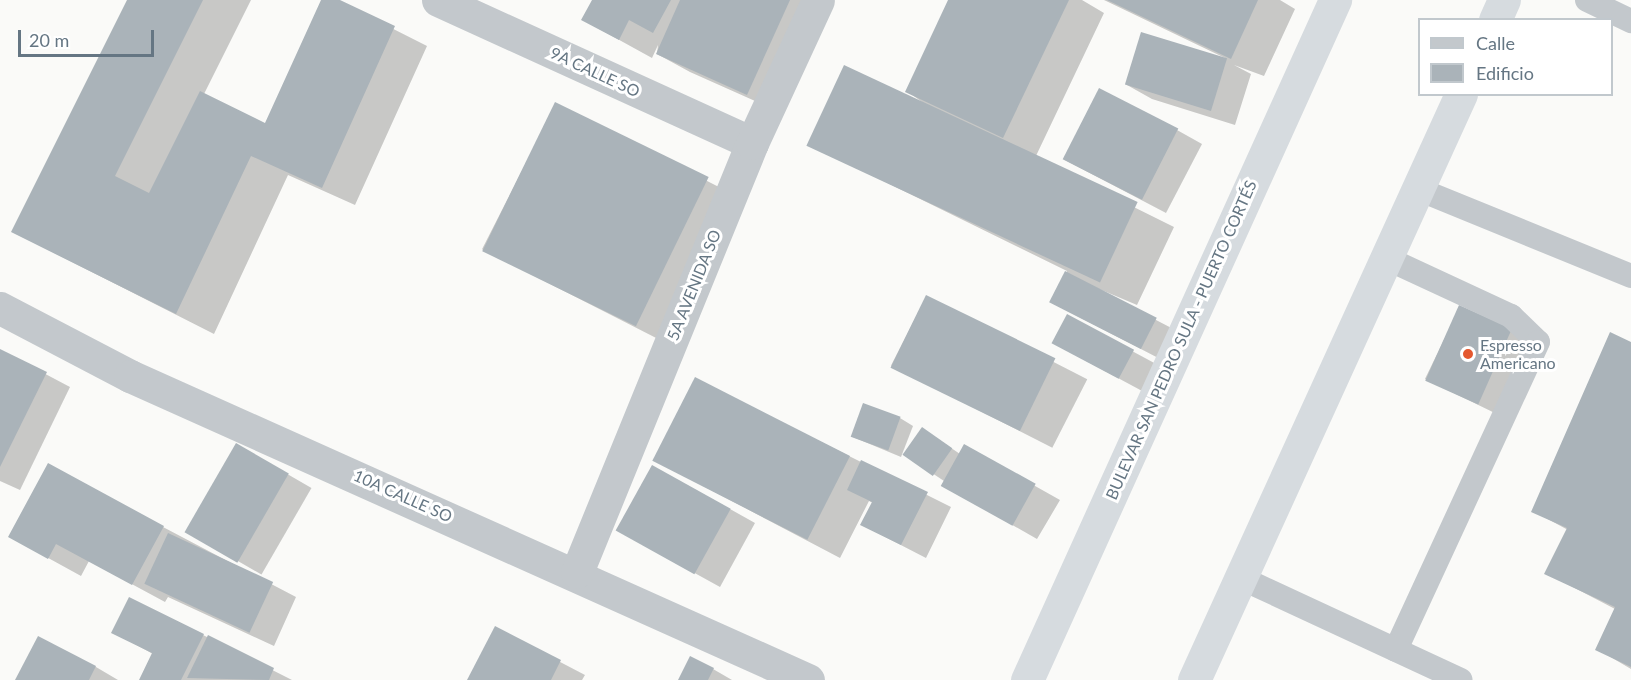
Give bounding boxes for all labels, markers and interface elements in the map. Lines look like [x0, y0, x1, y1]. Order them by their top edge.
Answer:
scale bar [21, 18, 158, 56]
legend [1418, 18, 1613, 96]
text: 20 m [29, 29, 69, 51]
text: Calle [1476, 32, 1515, 54]
street label: 9A CALLE SO [547, 43, 643, 101]
text: Edificio [1476, 62, 1534, 84]
street label: BULEVAR SAN PEDRO SULA - PUERTO CORTÉS [1101, 177, 1261, 503]
street label: 5A AVENIDA SO [663, 226, 725, 344]
place label: Espresso Americano [1480, 335, 1556, 373]
marker: Espresso Americano [1461, 347, 1475, 361]
street label: 10A CALLE SO [351, 466, 455, 526]

